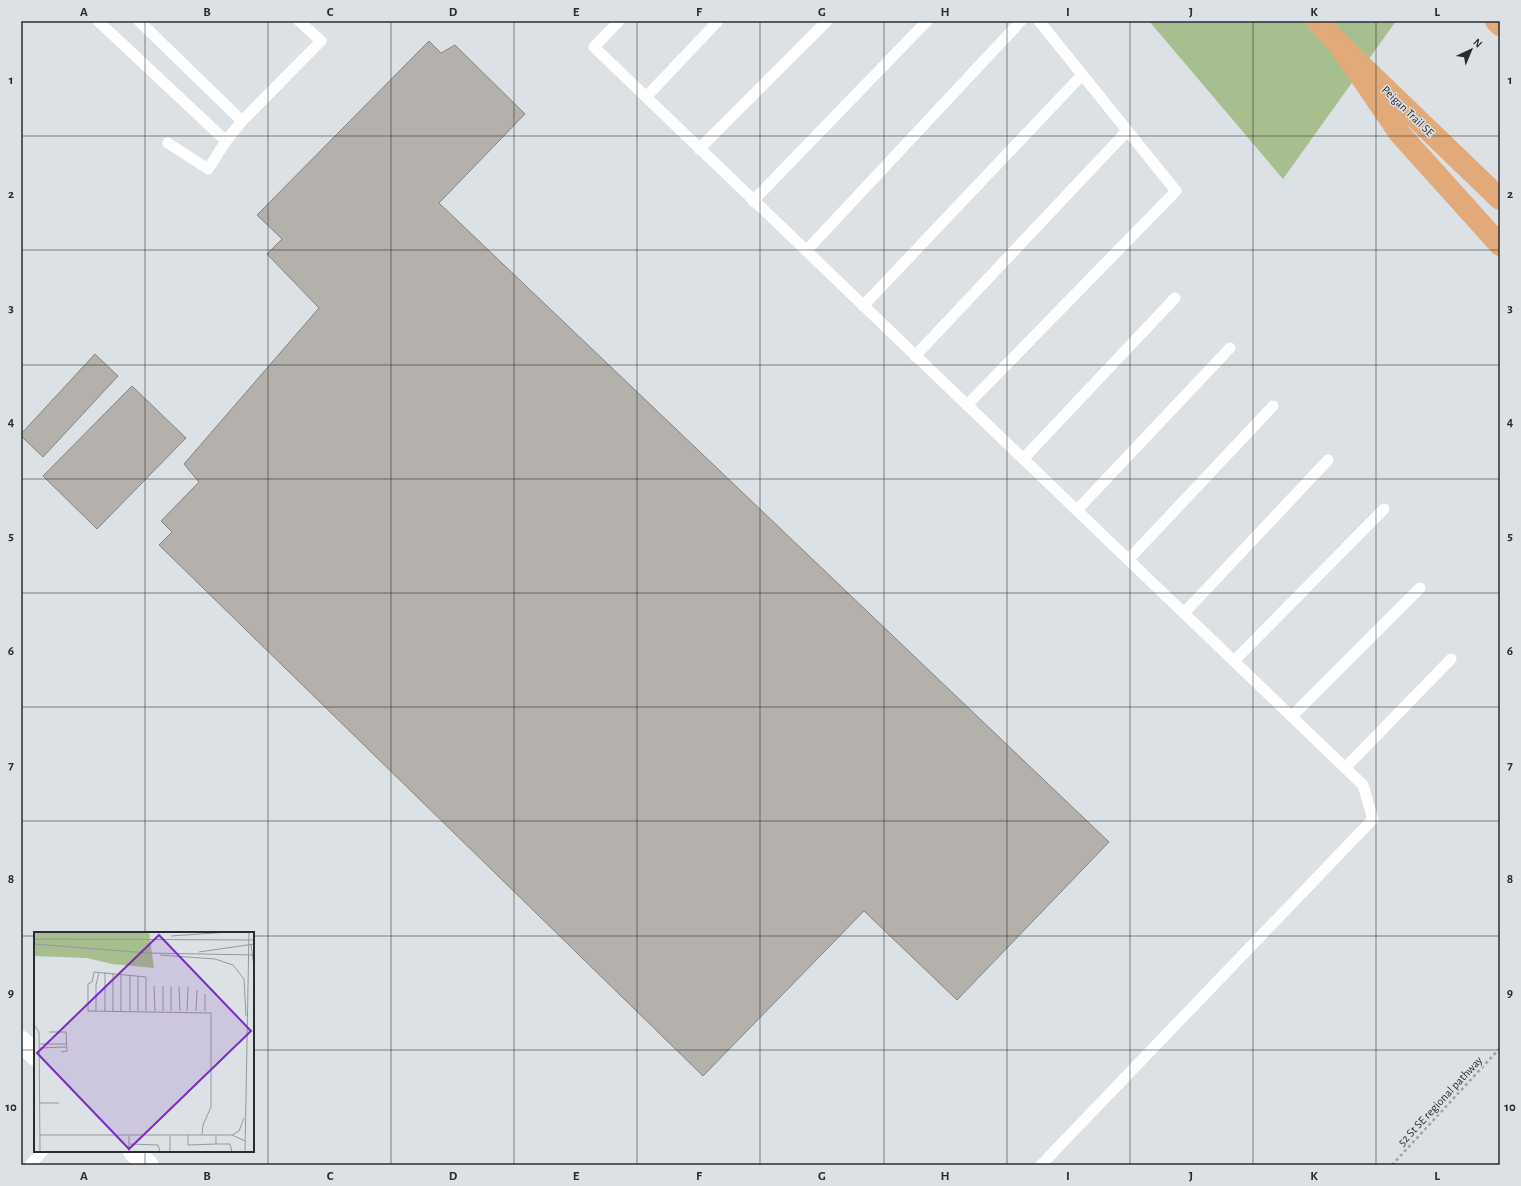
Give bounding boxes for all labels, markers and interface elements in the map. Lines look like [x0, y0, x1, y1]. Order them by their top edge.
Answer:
text: A [80, 6, 88, 19]
text: B [203, 6, 211, 19]
text: C [327, 6, 334, 19]
text: D [449, 6, 458, 19]
text: E [573, 6, 580, 19]
text: F [696, 6, 703, 19]
text: G [818, 6, 826, 19]
text: H [940, 6, 950, 19]
text: I [1066, 6, 1070, 19]
text: J [1189, 6, 1193, 19]
text: K [1310, 6, 1318, 19]
text: L [1434, 6, 1440, 19]
north arrow [1451, 30, 1491, 70]
text: N [1471, 37, 1484, 50]
text: 1 [9, 74, 13, 87]
text: 1 [1508, 74, 1512, 87]
street label: Peigan Trail SE [1380, 83, 1436, 139]
text: 2 [8, 188, 14, 201]
text: 2 [1507, 188, 1513, 201]
text: 3 [8, 302, 14, 315]
text: 3 [1507, 302, 1513, 315]
text: 4 [8, 416, 15, 429]
text: 4 [1507, 416, 1514, 429]
text: 5 [8, 530, 14, 543]
text: 5 [1507, 530, 1513, 543]
text: 6 [8, 645, 14, 658]
text: 6 [1507, 645, 1513, 658]
text: 7 [8, 759, 14, 772]
text: 7 [1507, 759, 1513, 772]
text: 8 [8, 873, 14, 886]
text: 8 [1507, 873, 1513, 886]
inset map [34, 932, 254, 1152]
text: 9 [8, 987, 14, 1000]
text: 9 [1507, 987, 1513, 1000]
street label: 52 St SE regional pathway [1395, 1054, 1485, 1149]
text: 10 [5, 1101, 17, 1114]
text: 10 [1504, 1101, 1516, 1114]
text: A [80, 1170, 88, 1183]
text: B [203, 1170, 211, 1183]
text: C [327, 1170, 334, 1183]
text: D [449, 1170, 458, 1183]
text: E [573, 1170, 580, 1183]
text: F [696, 1170, 703, 1183]
text: G [818, 1170, 826, 1183]
text: H [940, 1170, 950, 1183]
text: I [1066, 1170, 1070, 1183]
text: J [1189, 1170, 1193, 1183]
text: K [1310, 1170, 1318, 1183]
text: L [1434, 1170, 1440, 1183]

